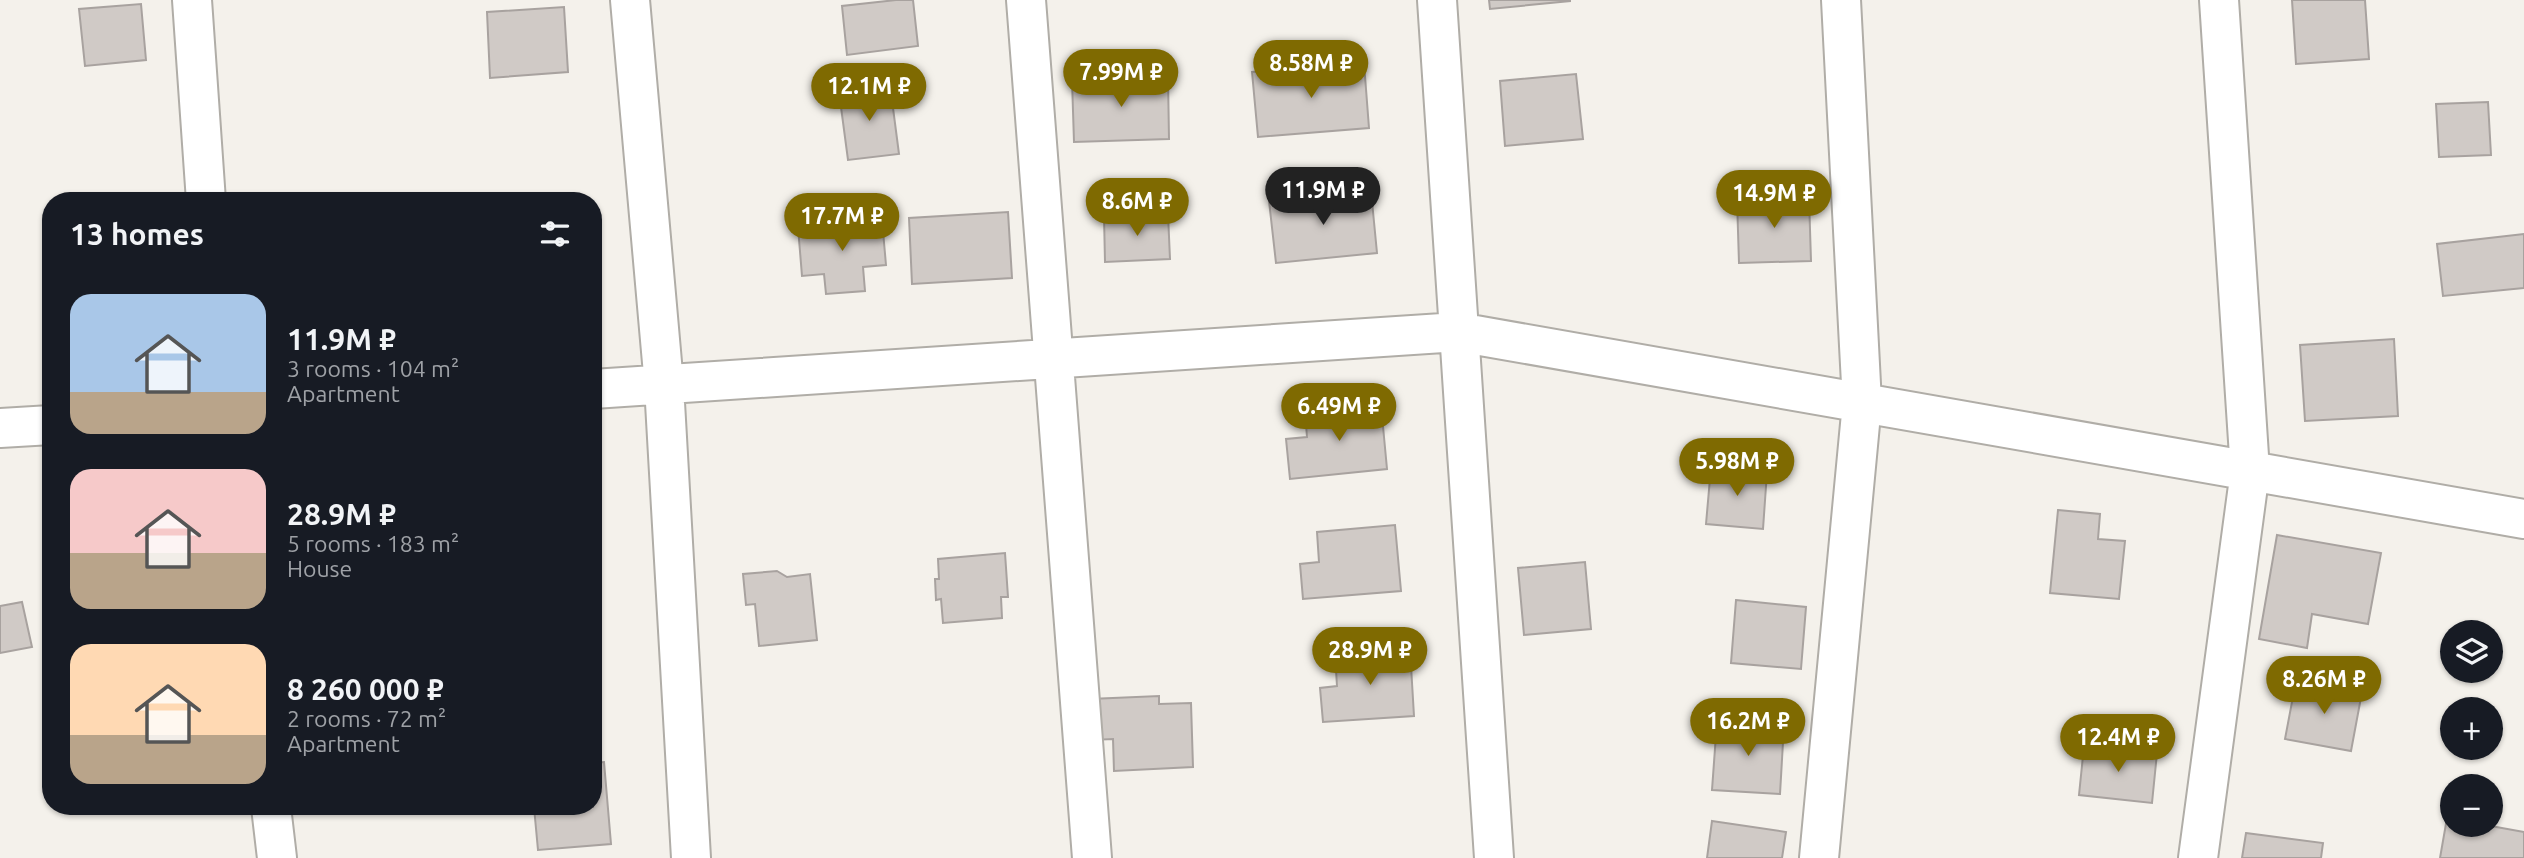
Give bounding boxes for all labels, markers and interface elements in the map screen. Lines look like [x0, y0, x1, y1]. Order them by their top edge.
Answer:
pin: 8.58M ₽ [1246, 41, 1376, 100]
pin: 7.99M ₽ [1056, 50, 1186, 109]
text: 8.58M ₽ [1269, 50, 1353, 75]
text: 7.99M ₽ [1079, 59, 1163, 84]
pin: 12.1M ₽ [804, 64, 934, 123]
text: 12.1M ₽ [827, 73, 911, 98]
pin: 11.9M ₽ [1258, 168, 1388, 227]
pin: 14.9M ₽ [1709, 170, 1839, 230]
text: 11.9M ₽ [1281, 177, 1365, 202]
pin: 8.6M ₽ [1080, 178, 1194, 238]
text: 14.9M ₽ [1732, 180, 1816, 205]
text: 8.6M ₽ [1102, 188, 1172, 213]
pin: 17.7M ₽ [777, 194, 907, 253]
text: 17.7M ₽ [800, 203, 884, 228]
icon: filters [536, 215, 574, 253]
text: 13 homes [70, 217, 204, 251]
icon: home [126, 322, 210, 406]
text: 11.9M ₽ [287, 322, 396, 356]
text: 3 rooms · 104 m² [287, 356, 459, 381]
text: Apartment [287, 381, 400, 406]
pin: 6.49M ₽ [1274, 384, 1404, 443]
text: 6.49M ₽ [1297, 393, 1381, 418]
pin: 5.98M ₽ [1672, 438, 1802, 498]
text: 5.98M ₽ [1695, 448, 1779, 473]
icon: home [126, 497, 210, 581]
text: 28.9M ₽ [287, 497, 396, 531]
text: 5 rooms · 183 m² [287, 531, 459, 556]
text: House [287, 556, 352, 581]
map controls [2440, 620, 2503, 837]
button: layers [2440, 620, 2503, 683]
pin: 28.9M ₽ [1305, 628, 1435, 687]
text: 28.9M ₽ [1328, 637, 1412, 662]
pin: 8.26M ₽ [2259, 656, 2389, 716]
text: 8.26M ₽ [2282, 666, 2366, 691]
icon: home [126, 672, 210, 756]
text: 8 260 000 ₽ [287, 672, 444, 706]
button: + [2440, 697, 2503, 760]
pin: 16.2M ₽ [1683, 698, 1813, 758]
text: 2 rooms · 72 m² [287, 706, 446, 731]
text: 16.2M ₽ [1706, 708, 1790, 733]
pin: 12.4M ₽ [2053, 714, 2183, 774]
text: 12.4M ₽ [2076, 724, 2160, 749]
text: Apartment [287, 731, 400, 756]
button: − [2440, 774, 2503, 837]

